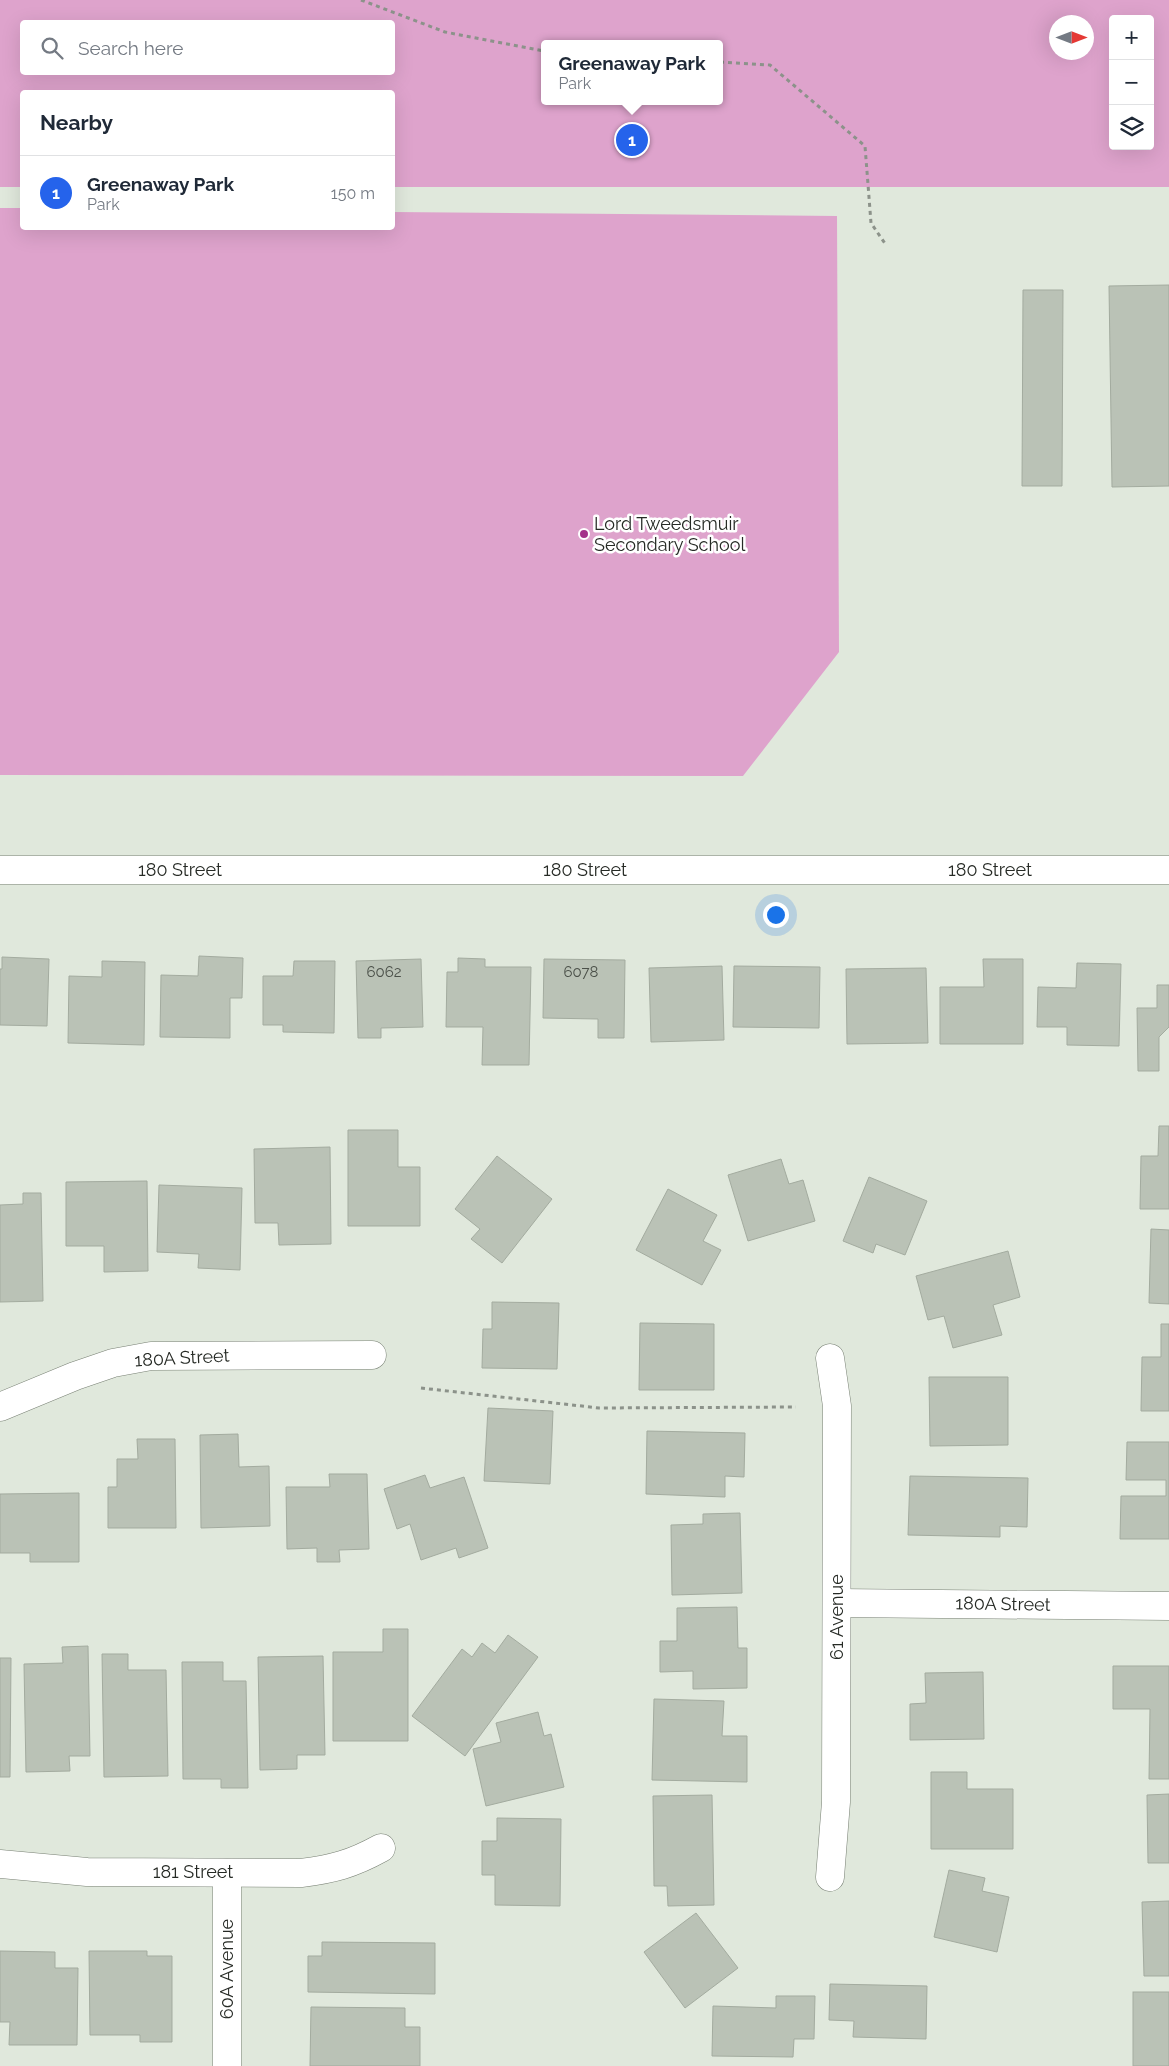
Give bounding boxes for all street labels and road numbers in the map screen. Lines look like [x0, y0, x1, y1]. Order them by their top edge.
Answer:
street label: 180 Street [138, 859, 222, 880]
street label: 180 Street [543, 859, 627, 880]
street label: 180 Street [948, 859, 1032, 880]
street label: 180A Street [134, 1345, 230, 1370]
street label: 61 Avenue [826, 1574, 847, 1660]
street label: 180A Street [955, 1592, 1051, 1615]
street label: 181 Street [153, 1861, 233, 1882]
street label: 60A Avenue [216, 1918, 237, 2019]

